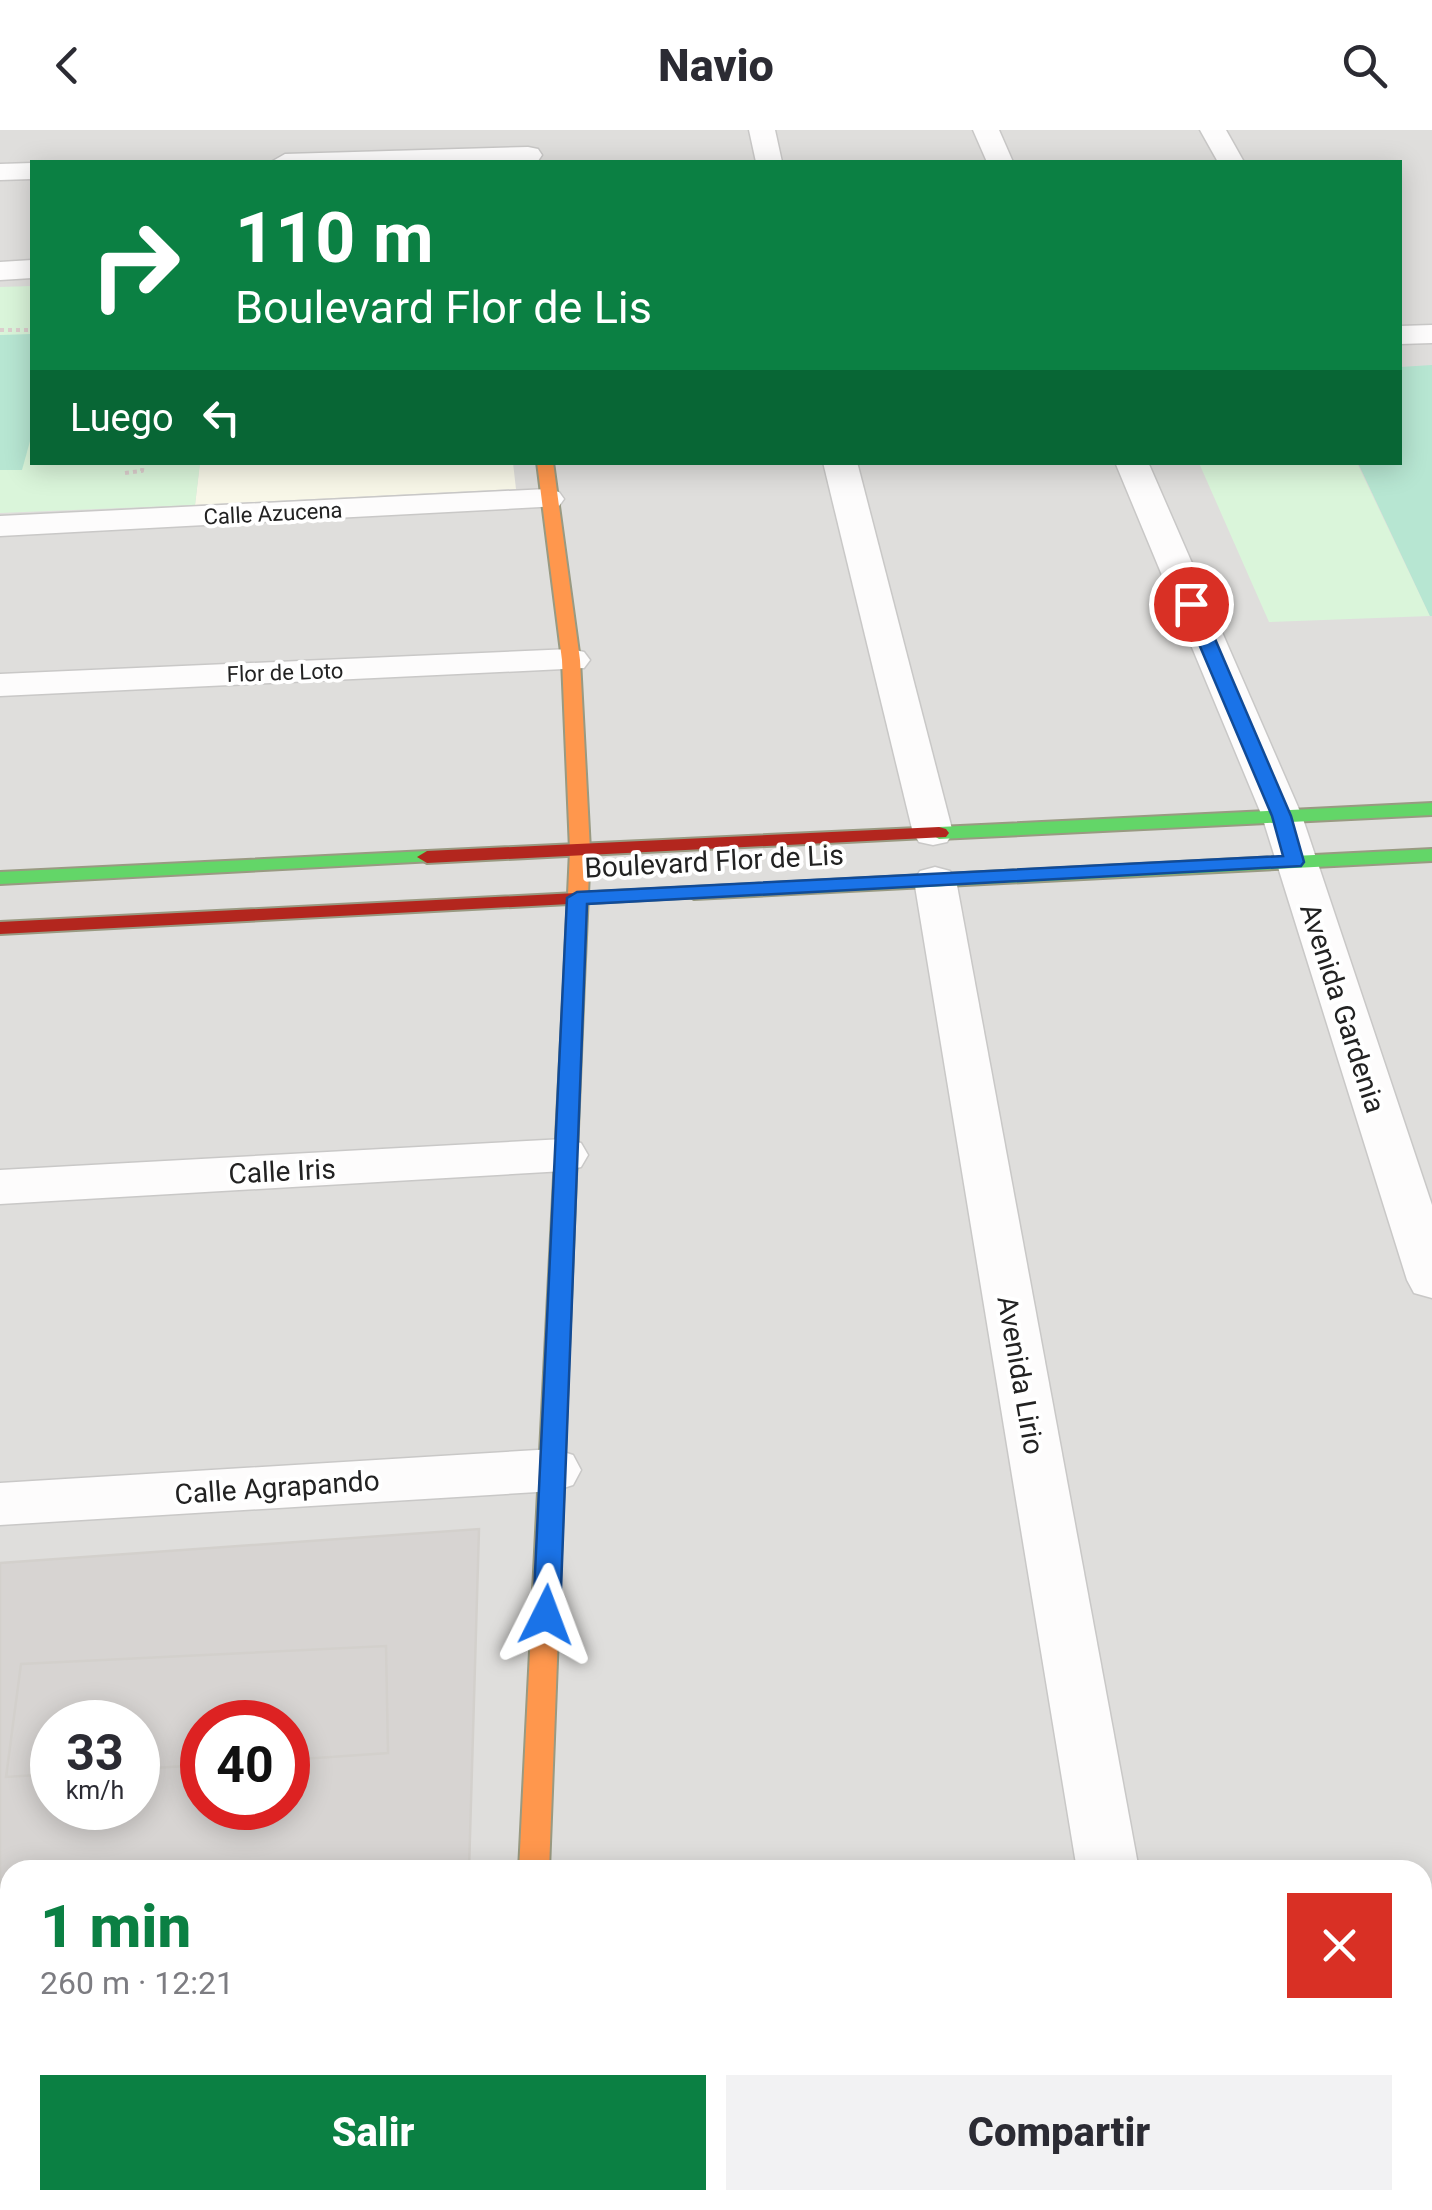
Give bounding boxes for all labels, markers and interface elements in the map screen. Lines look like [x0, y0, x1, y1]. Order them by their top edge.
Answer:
icon: back [40, 38, 95, 93]
icon: search [1337, 38, 1392, 93]
text: Navio [658, 39, 774, 92]
text: 110 m [235, 197, 434, 279]
icon: right [70, 200, 200, 330]
text: Boulevard Flor de Lis [235, 281, 652, 334]
icon: left [194, 390, 249, 445]
text: Luego [70, 396, 174, 440]
street label: Calle Azucena [203, 497, 343, 530]
pin [1149, 562, 1234, 647]
icon: arrive [1164, 577, 1219, 632]
street label: Flor de Loto [226, 658, 344, 687]
street label: Boulevard Flor de Lis [584, 838, 844, 885]
street label: Avenida Gardenia [1293, 900, 1392, 1117]
street label: Calle Iris [228, 1152, 336, 1191]
street label: Avenida Lirio [990, 1293, 1051, 1457]
street label: Calle Agrapando [174, 1464, 381, 1511]
position arrow [494, 1563, 598, 1667]
speed limit sign: 40 [180, 1700, 310, 1830]
text: 33 [66, 1724, 124, 1782]
text: km/h [66, 1776, 124, 1805]
text: 1 min [40, 1891, 191, 1962]
button: close [1287, 1893, 1392, 1998]
text: 260 m · 12:21 [40, 1964, 234, 2002]
button: Salir [40, 2075, 706, 2190]
button: Compartir [726, 2075, 1392, 2190]

